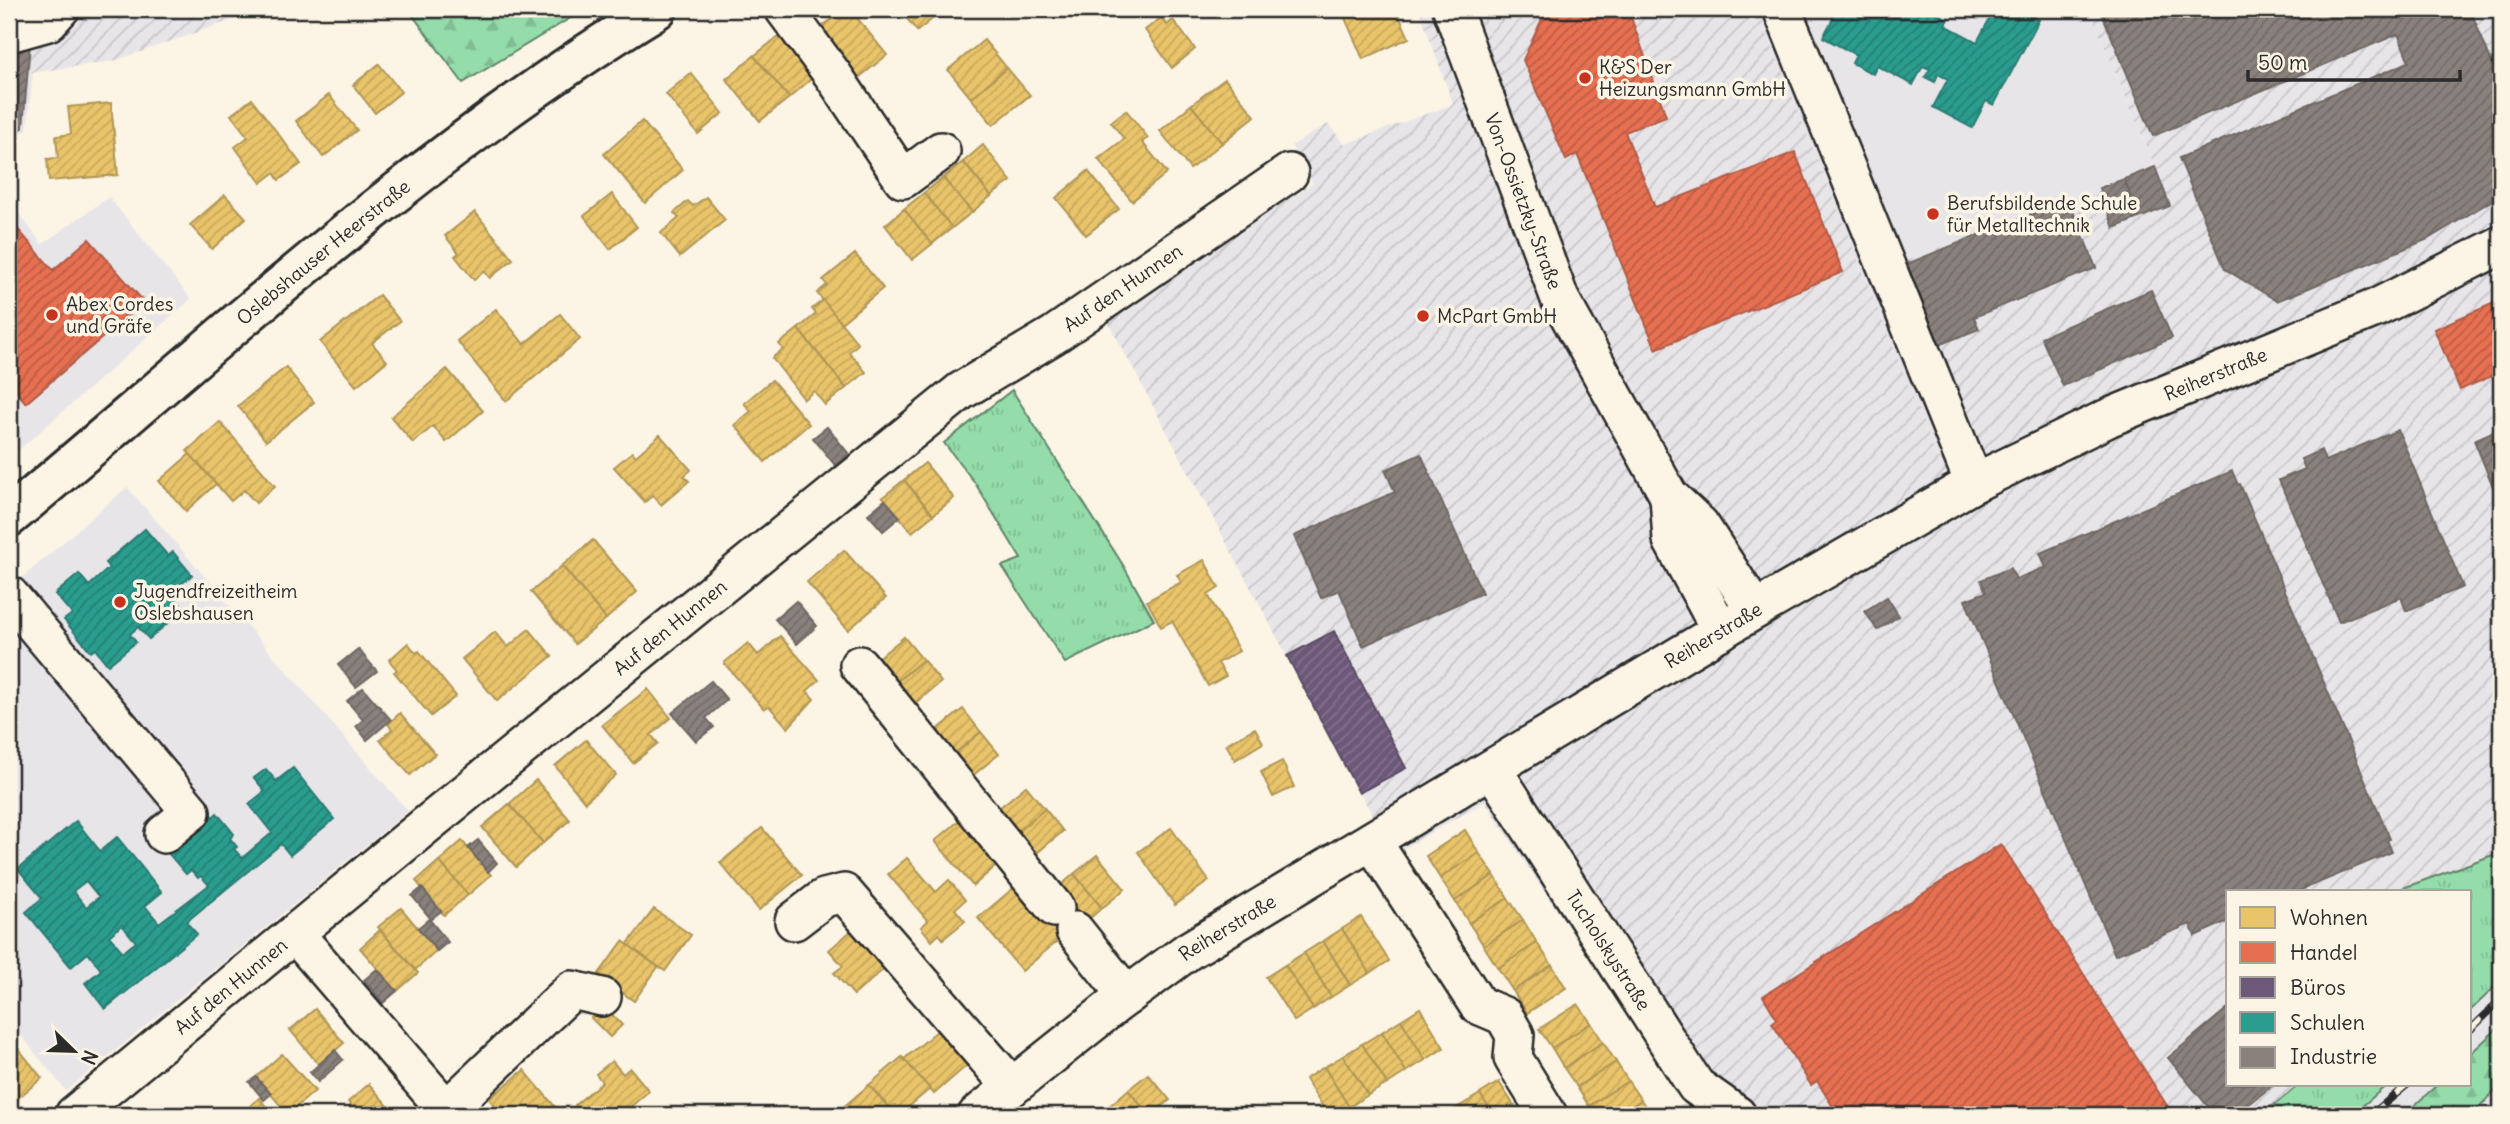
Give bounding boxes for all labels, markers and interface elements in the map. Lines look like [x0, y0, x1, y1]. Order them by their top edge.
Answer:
scale bar [2248, 38, 2459, 82]
text: 50 m [2258, 49, 2307, 76]
place label: K&S Der Heizungsmann GmbH [1599, 55, 1786, 101]
marker: K&S Der Heizungsmann GmbH [1577, 70, 1593, 86]
street label: Von-Ossietzky-Straße [1480, 110, 1567, 293]
street label: Oslebshauser Heerstraße [232, 174, 415, 330]
place label: Berufsbildende Schule für Metalltechnik [1947, 191, 2137, 237]
marker: Berufsbildende Schule für Metalltechnik [1925, 206, 1941, 222]
street label: Auf den Hunnen [1059, 238, 1187, 337]
place label: Abex Cordes und Gräfe [66, 292, 173, 338]
place label: McPart GmbH [1437, 304, 1557, 328]
marker: Abex Cordes und Gräfe [44, 307, 60, 323]
marker: McPart GmbH [1415, 308, 1431, 324]
street label: Reiherstraße [2160, 342, 2270, 406]
street label: Auf den Hunnen [608, 574, 731, 680]
place label: Jugendfreizeitheim Oslebshausen [134, 579, 297, 625]
marker: Jugendfreizeitheim Oslebshausen [112, 594, 128, 610]
street label: Reiherstraße [1660, 597, 1766, 674]
street label: Tucholskystraße [1561, 885, 1656, 1015]
street label: Reiherstraße [1174, 889, 1280, 966]
legend [2226, 890, 2472, 1086]
text: Wohnen [2290, 904, 2368, 931]
street label: Auf den Hunnen [169, 933, 292, 1039]
text: Handel [2290, 939, 2358, 966]
text: Büros [2290, 974, 2346, 1001]
text: Schulen [2290, 1009, 2365, 1036]
north arrow [38, 1016, 108, 1086]
text: Industrie [2290, 1043, 2377, 1070]
text: N [76, 1047, 103, 1068]

